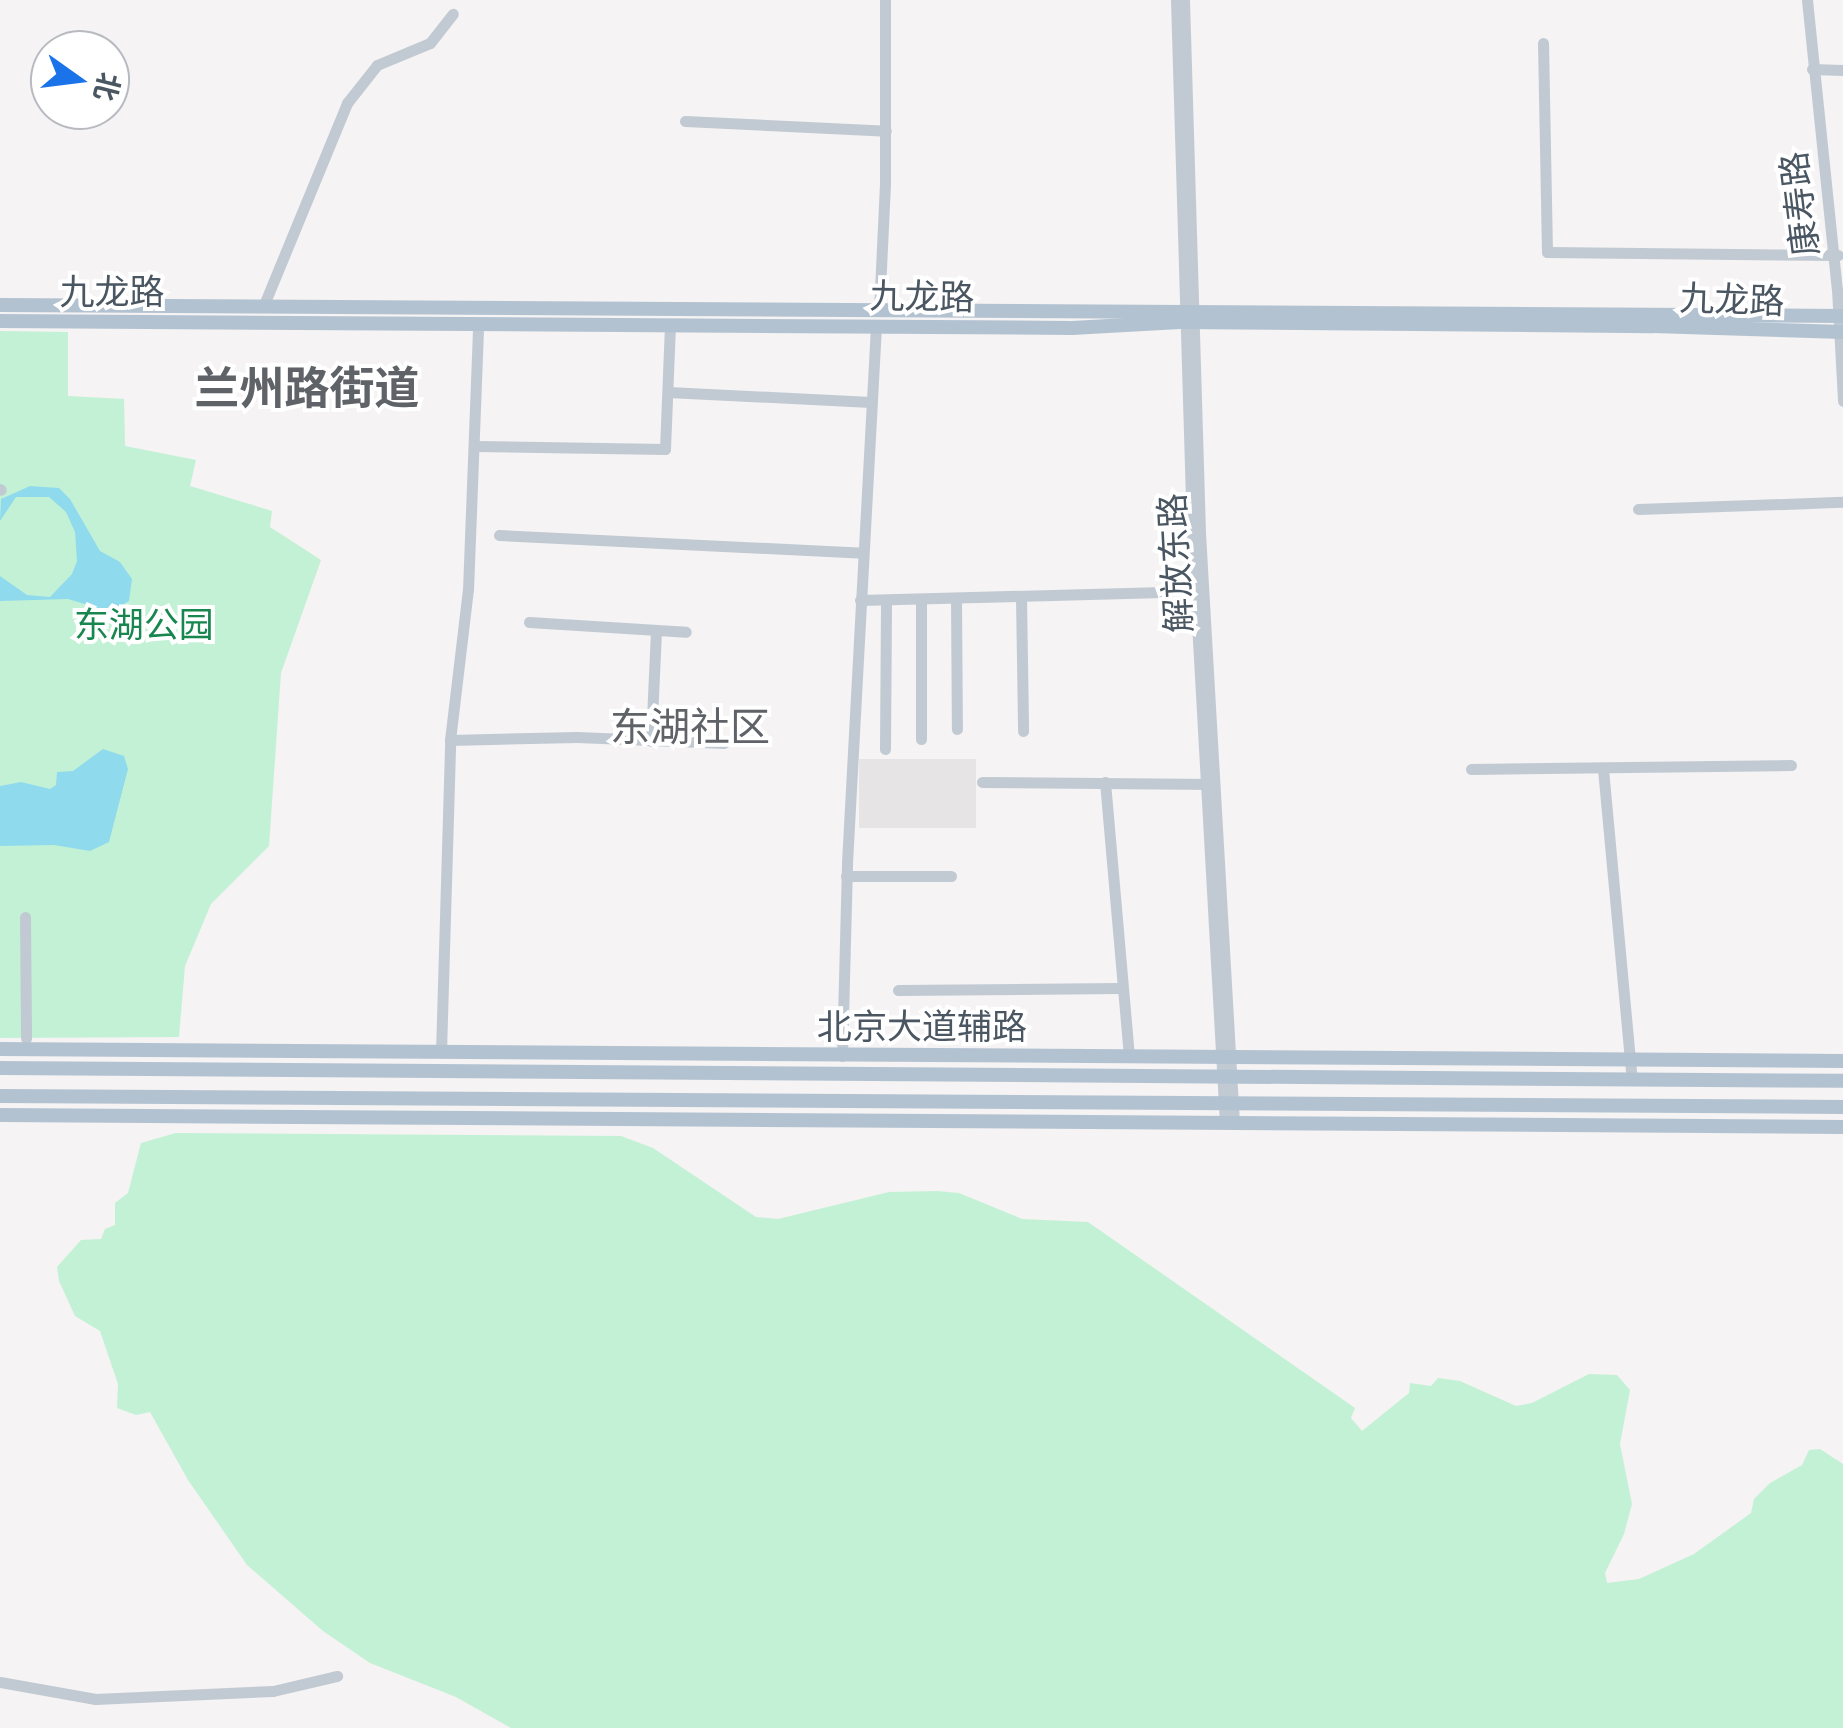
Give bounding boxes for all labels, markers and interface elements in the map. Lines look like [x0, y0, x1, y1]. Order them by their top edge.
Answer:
north arrow [30, 30, 130, 130]
text: 北 [87, 69, 127, 104]
street label: 康寿路 [1772, 149, 1826, 259]
street label: 九龙路 [60, 270, 164, 312]
street label: 九龙路 [869, 274, 975, 318]
street label: 九龙路 [1679, 276, 1785, 322]
district label: 兰州路街道 [195, 361, 419, 415]
street label: 解放东路 [1150, 492, 1200, 634]
park label: 东湖公园 [74, 603, 214, 645]
district label: 东湖社区 [610, 703, 770, 751]
street label: 北京大道辅路 [817, 1005, 1027, 1047]

